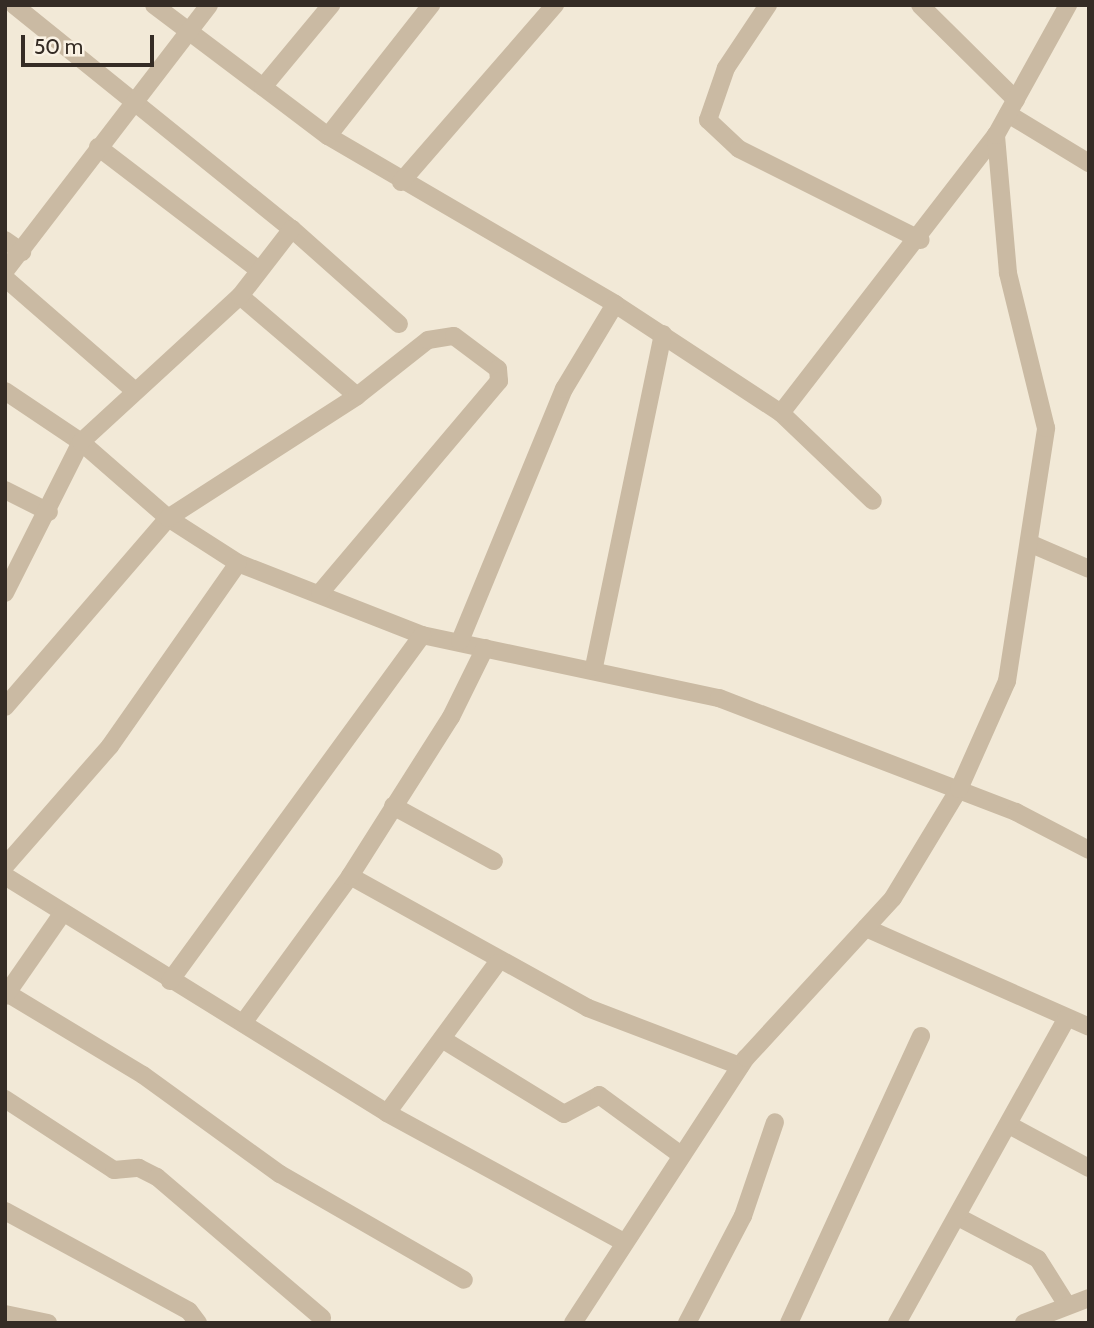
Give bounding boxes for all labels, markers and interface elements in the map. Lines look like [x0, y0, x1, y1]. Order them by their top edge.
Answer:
scale bar [24, 21, 158, 65]
text: 50 m [34, 34, 83, 59]

